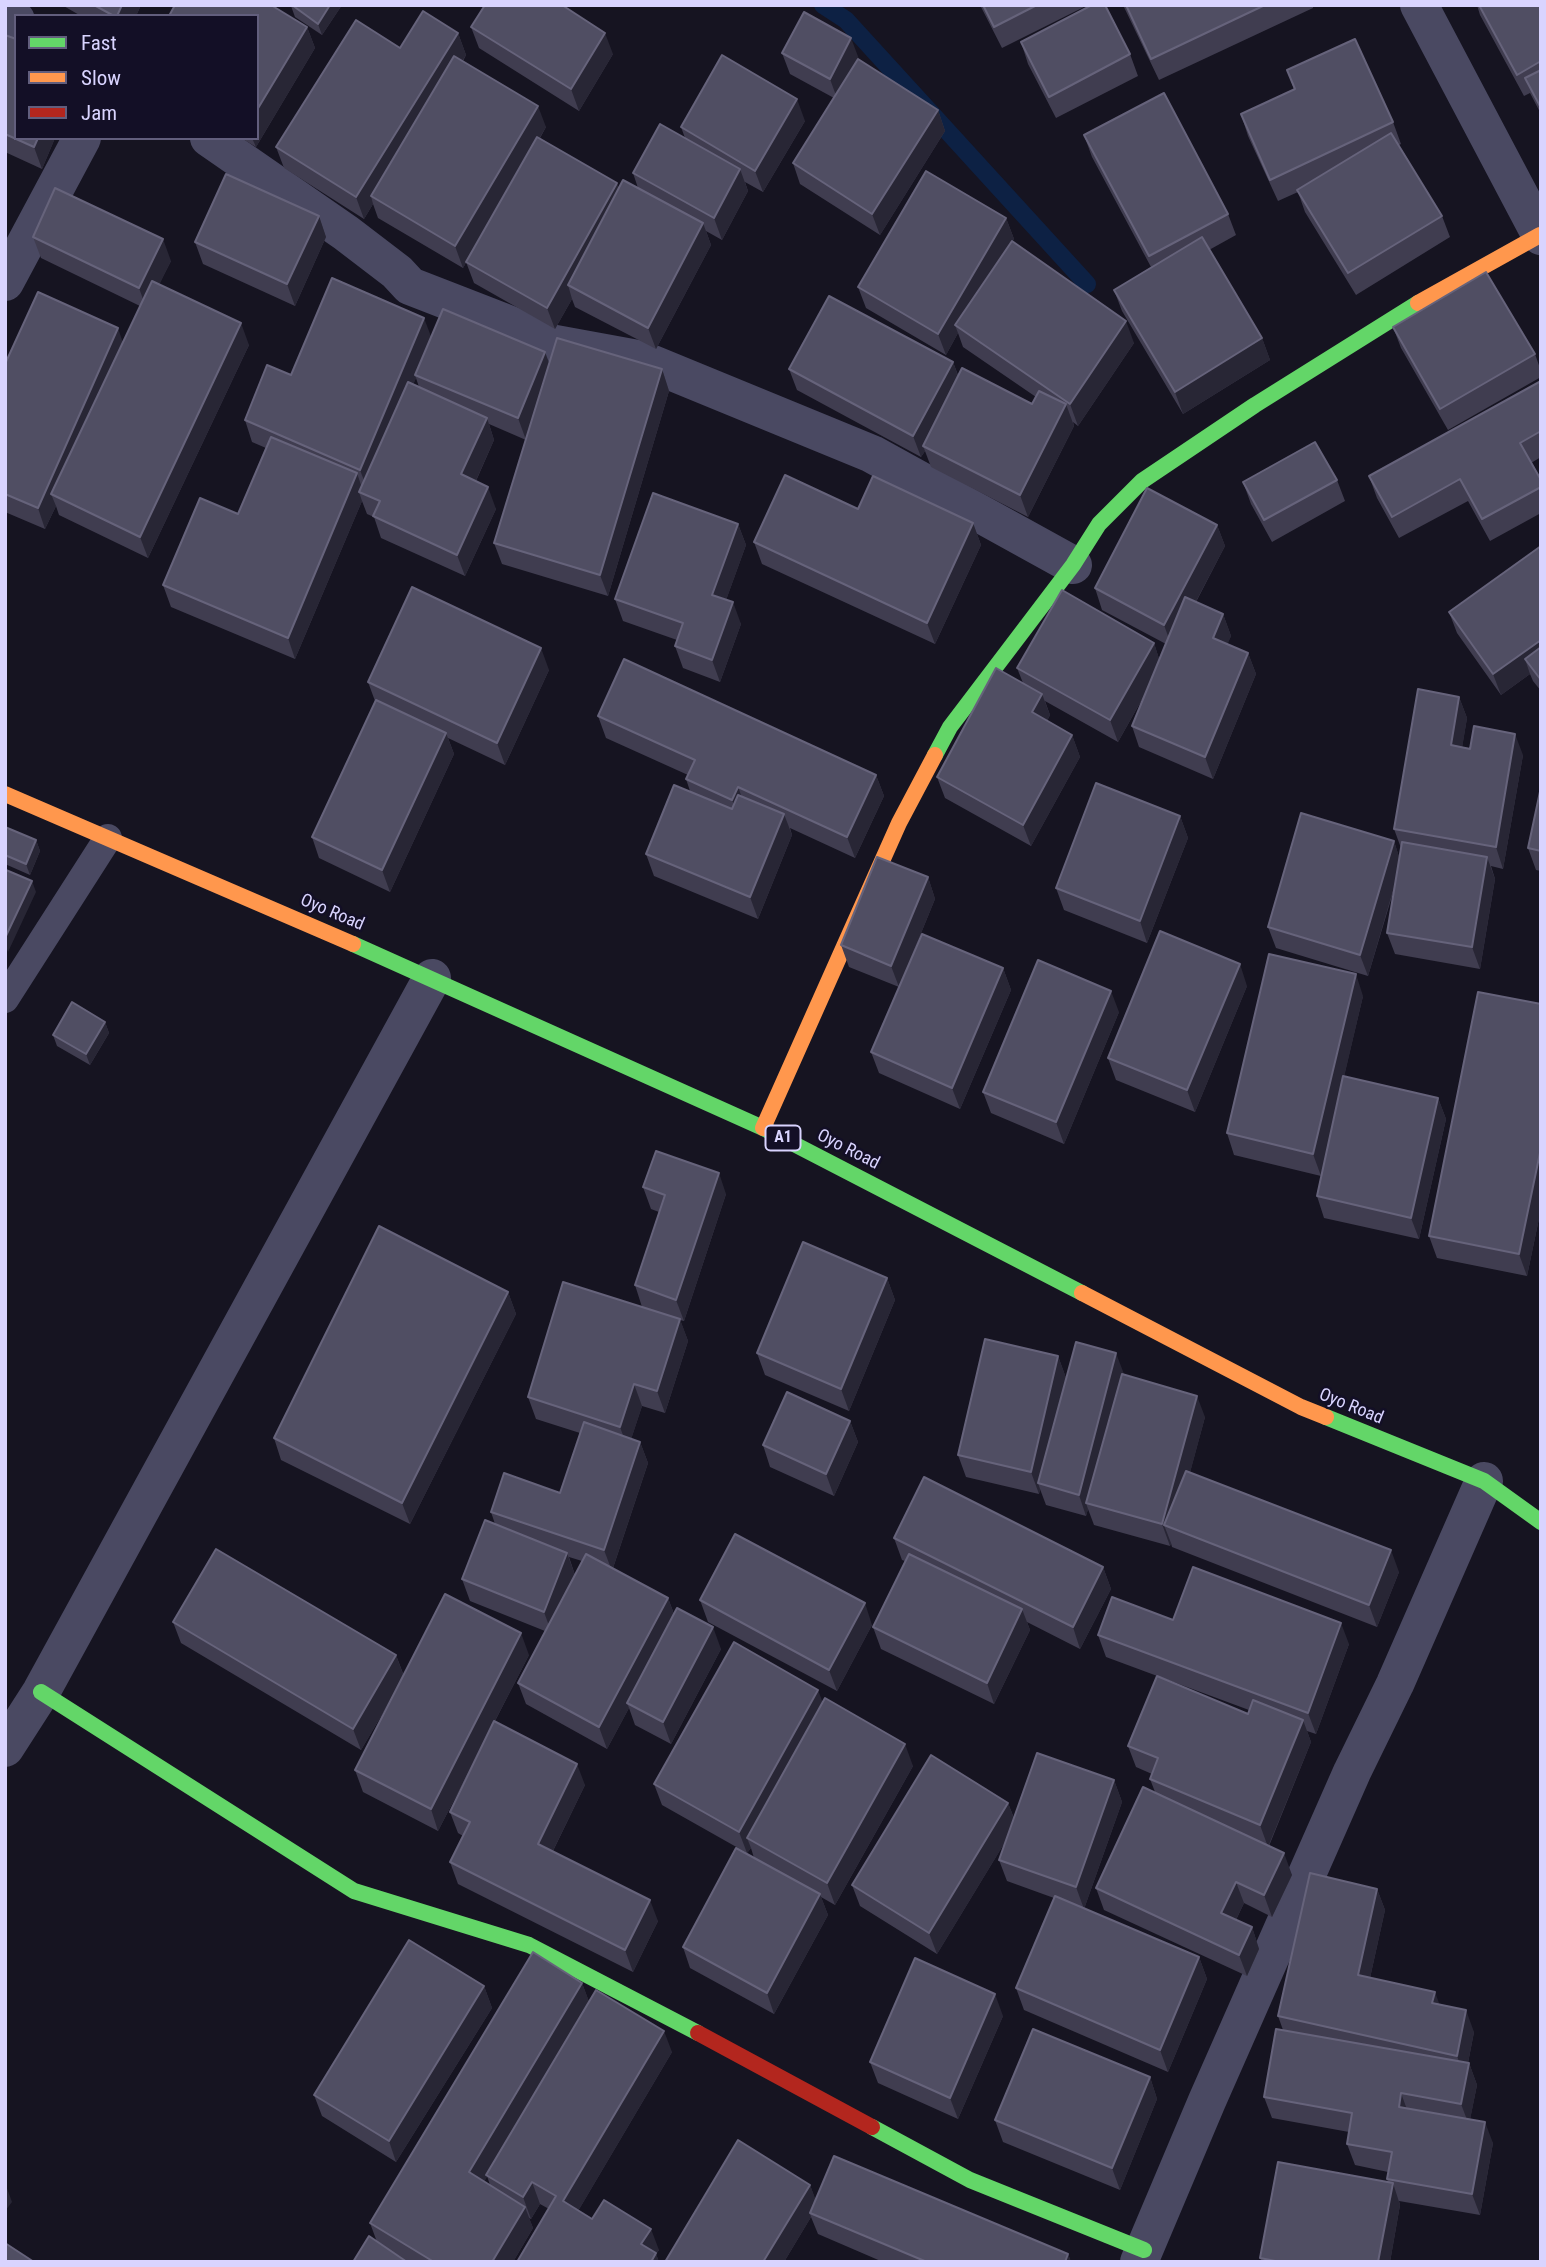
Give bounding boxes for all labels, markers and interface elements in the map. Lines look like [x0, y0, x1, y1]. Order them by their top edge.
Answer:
legend [14, 14, 259, 140]
text: Fast [81, 31, 117, 55]
text: Slow [81, 66, 121, 90]
text: Jam [81, 101, 117, 125]
street label: Oyo Road [297, 890, 367, 936]
street label: Oyo Road [813, 1125, 883, 1175]
road number: A1 [766, 1126, 800, 1150]
street label: Oyo Road [1316, 1384, 1386, 1430]

